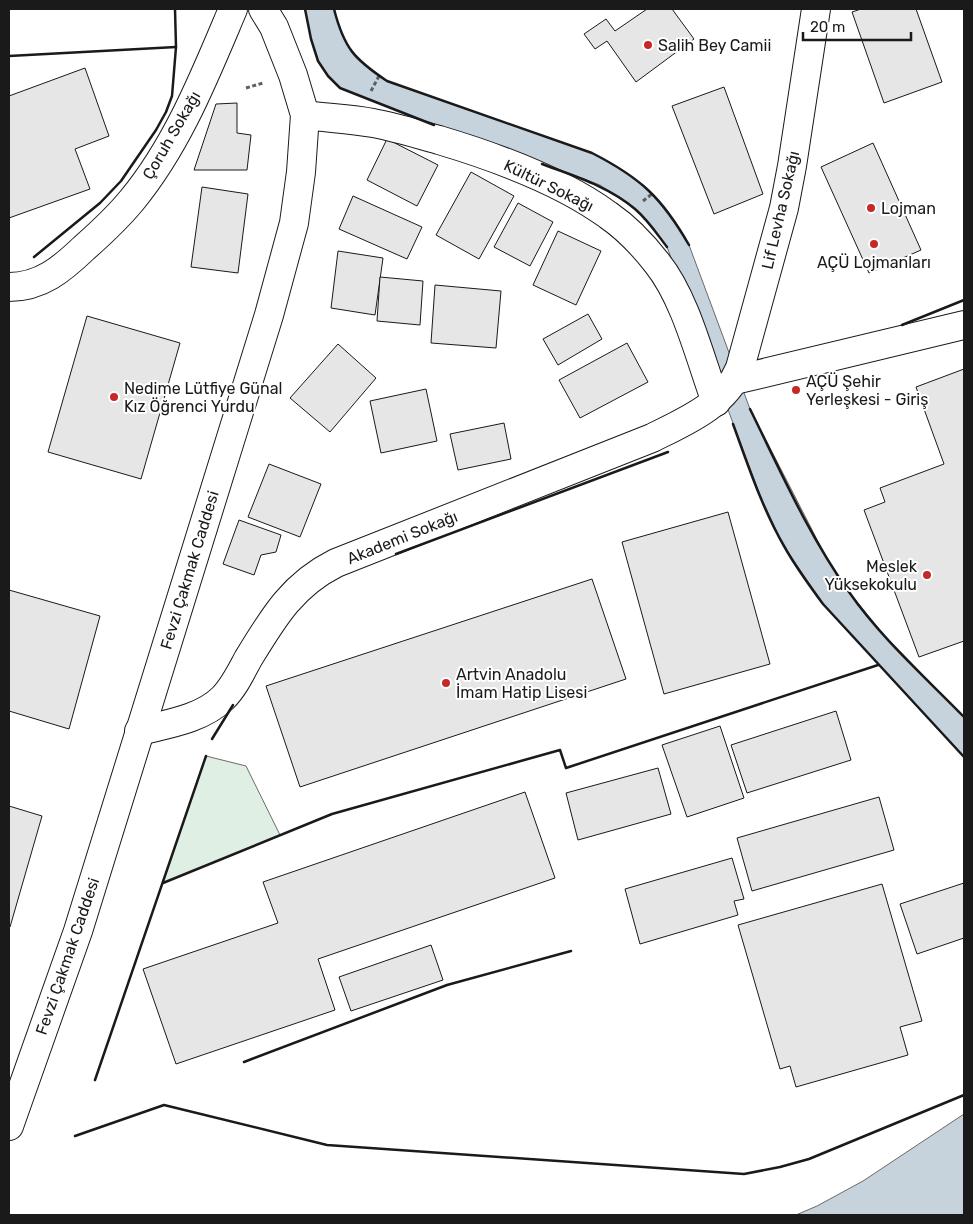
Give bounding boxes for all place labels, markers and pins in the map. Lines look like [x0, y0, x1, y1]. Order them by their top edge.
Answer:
place label: Salih Bey Camii [658, 36, 771, 55]
marker: Salih Bey Camii [642, 39, 654, 51]
place label: Lojman [881, 199, 936, 218]
marker: Lojman [865, 202, 877, 214]
marker: AÇÜ Lojmanları [868, 238, 880, 250]
place label: AÇÜ Lojmanları [817, 253, 931, 272]
place label: AÇÜ Şehir Yerleşkesi - Giriş [806, 372, 928, 409]
place label: Nedime Lütfiye Günal Kız Öğrenci Yurdu [124, 379, 282, 416]
marker: AÇÜ Şehir Yerleşkesi - Giriş [790, 384, 802, 396]
marker: Nedime Lütfiye Günal Kız Öğrenci Yurdu [108, 391, 120, 403]
place label: Meslek Yüksekokulu [824, 557, 918, 594]
marker: Meslek Yüksekokulu [921, 569, 933, 581]
place label: Artvin Anadolu İmam Hatip Lisesi [456, 665, 587, 702]
marker: Artvin Anadolu İmam Hatip Lisesi [440, 677, 452, 689]

